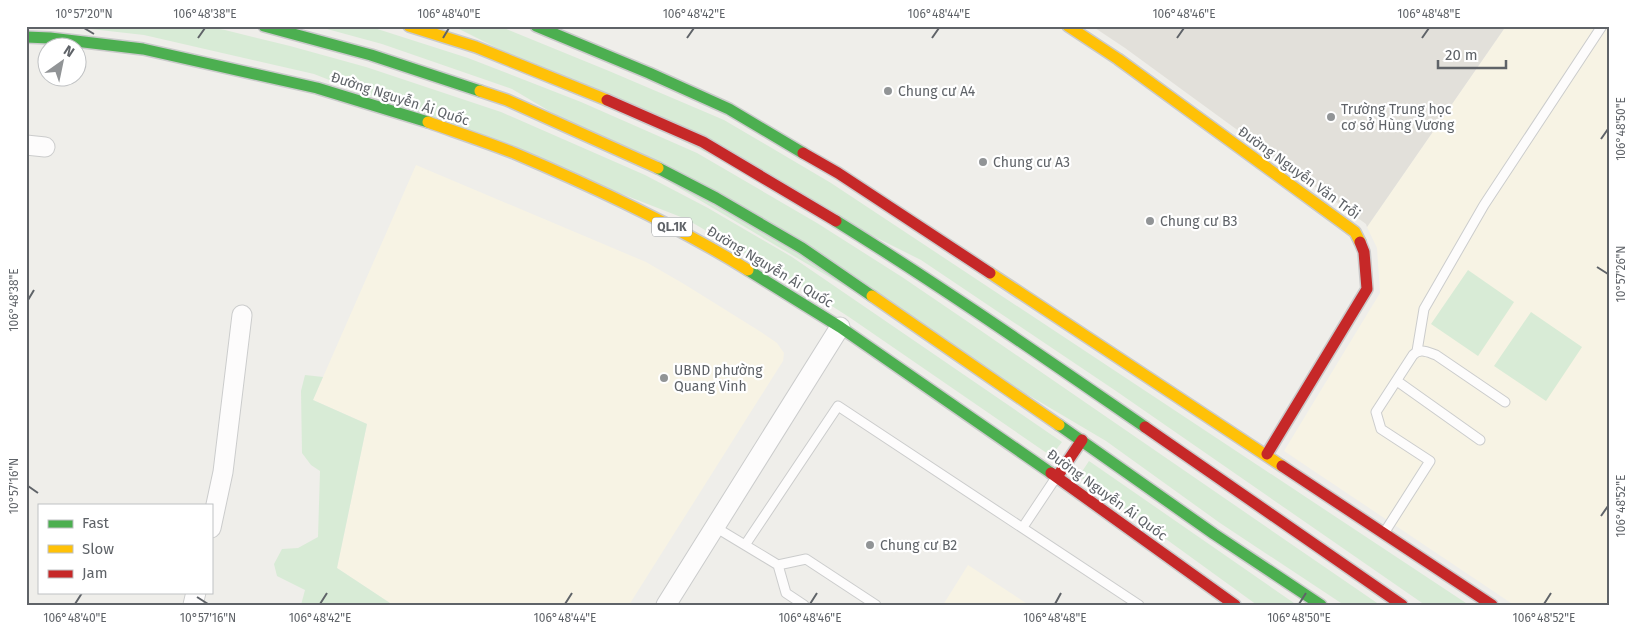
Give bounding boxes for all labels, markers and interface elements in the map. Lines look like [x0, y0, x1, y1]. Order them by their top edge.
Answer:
text: 10°57'20"N [55, 7, 113, 21]
text: 106°48'38"E [173, 7, 237, 21]
text: 106°48'40"E [417, 7, 481, 21]
text: 106°48'42"E [663, 7, 725, 21]
text: 106°48'44"E [908, 7, 970, 21]
text: 106°48'46"E [1152, 7, 1216, 21]
text: 106°48'48"E [1397, 7, 1461, 21]
north arrow [38, 38, 88, 88]
scale bar [1438, 38, 1505, 70]
text: N [60, 42, 77, 61]
text: 20 m [1445, 46, 1478, 64]
street label: Đường Nguyễn Ái Quốc [329, 68, 472, 129]
place label: Chung cư A4 [898, 83, 976, 100]
marker: Chung cư A4 [882, 85, 894, 97]
text: 106°48'50"E [1614, 97, 1628, 161]
place label: Trường Trung học cơ sở Hùng Vương [1341, 101, 1455, 134]
marker: Trường Trung học cơ sở Hùng Vương [1325, 111, 1337, 123]
street label: Đường Nguyễn Văn Trỗi [1235, 123, 1363, 223]
place label: Chung cư A3 [993, 154, 1070, 171]
marker: Chung cư A3 [977, 156, 989, 168]
place label: Chung cư B3 [1160, 213, 1237, 230]
marker: Chung cư B3 [1144, 215, 1156, 227]
road number: QL.1K [652, 218, 692, 236]
street label: Đường Nguyễn Ái Quốc [704, 222, 837, 312]
text: 10°57'26"N [1614, 245, 1628, 303]
text: 106°48'38"E [7, 268, 21, 332]
place label: UBND phường Quang Vinh [674, 362, 763, 395]
marker: UBND phường Quang Vinh [658, 372, 670, 384]
street label: Đường Nguyễn Ái Quốc [1044, 445, 1171, 545]
text: 10°57'16"N [7, 458, 21, 514]
text: 106°48'52"E [1614, 475, 1628, 537]
legend [38, 504, 212, 594]
text: Fast [82, 514, 109, 532]
place label: Chung cư B2 [880, 537, 957, 554]
marker: Chung cư B2 [864, 539, 876, 551]
text: Slow [82, 540, 114, 558]
text: Jam [82, 564, 108, 582]
text: 106°48'40"E [43, 611, 107, 625]
text: 10°57'16"N [180, 611, 236, 625]
text: 106°48'42"E [289, 611, 351, 625]
text: 106°48'44"E [534, 611, 596, 625]
text: 106°48'46"E [778, 611, 842, 625]
text: 106°48'48"E [1023, 611, 1087, 625]
text: 106°48'50"E [1267, 611, 1331, 625]
text: 106°48'52"E [1513, 611, 1575, 625]

